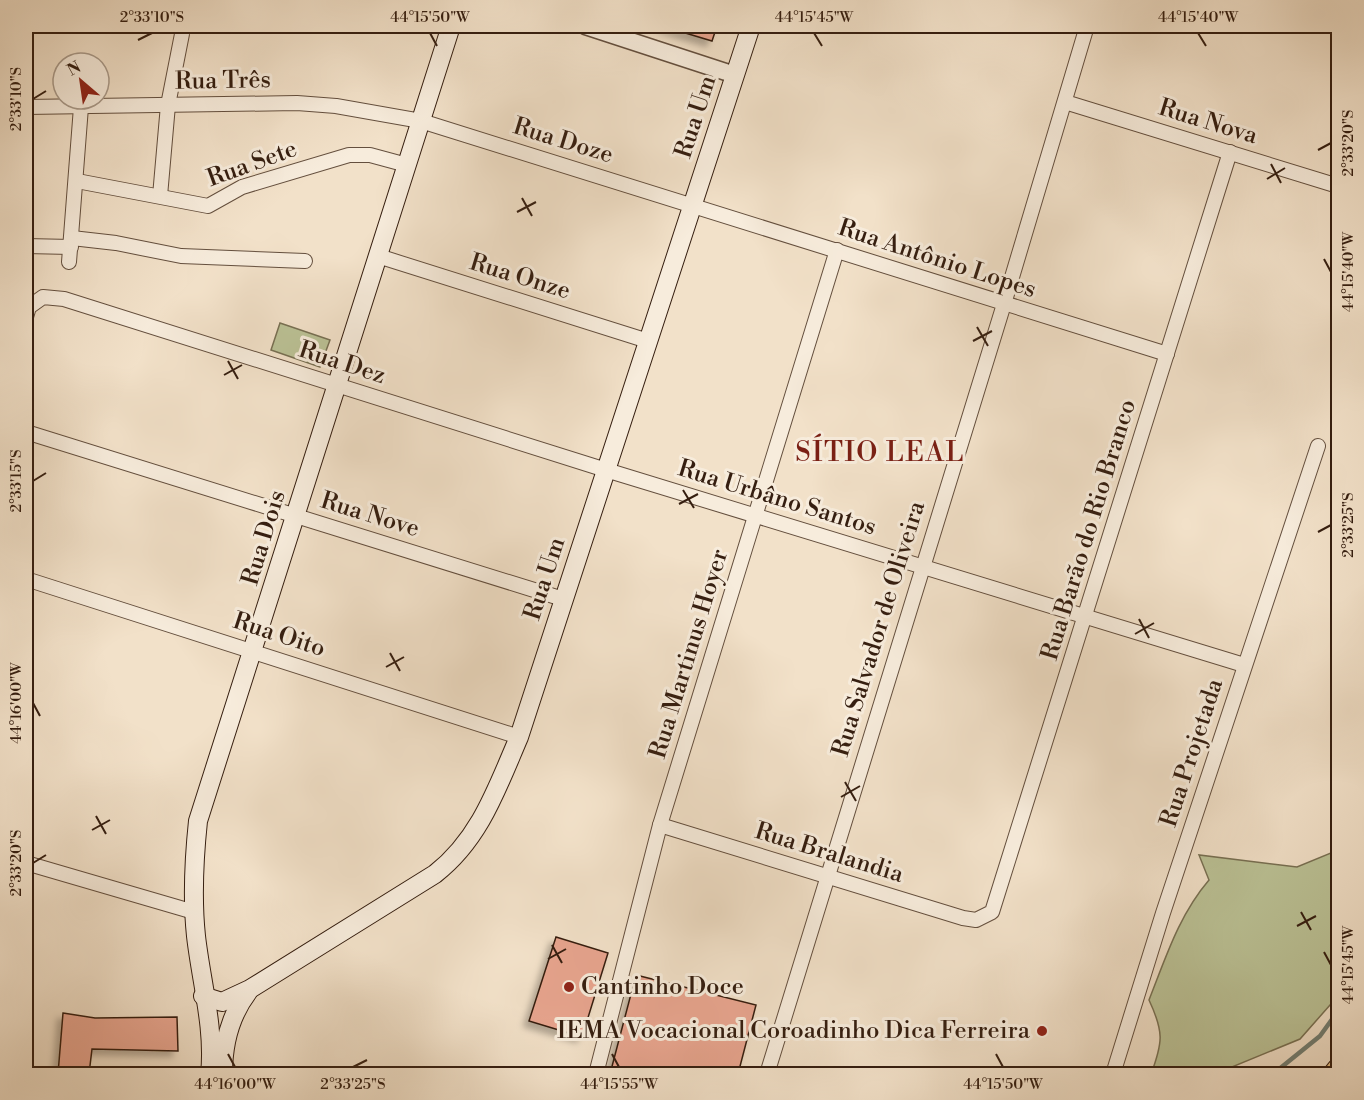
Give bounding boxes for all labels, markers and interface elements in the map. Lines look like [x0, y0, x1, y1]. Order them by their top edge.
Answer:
text: 2°33'10"S [120, 8, 184, 27]
text: 44°15'50"W [390, 8, 470, 27]
text: 44°15'45"W [775, 8, 854, 27]
text: 44°15'40"W [1158, 8, 1238, 27]
north arrow [51, 51, 111, 111]
text: N [64, 57, 85, 81]
street label: Rua Três [175, 65, 271, 97]
text: 2°33'10"S [7, 67, 26, 131]
street label: Rua Um [669, 72, 723, 162]
street label: Rua Nova [1155, 93, 1262, 151]
text: 2°33'20"S [1339, 110, 1358, 176]
street label: Rua Doze [509, 112, 617, 170]
street label: Rua Sete [203, 134, 301, 194]
street label: Rua Antônio Lopes [834, 213, 1040, 305]
text: 44°15'40"W [1339, 232, 1358, 312]
street label: Rua Onze [466, 247, 574, 307]
street label: Rua Dez [295, 335, 389, 391]
street label: Rua Barão do Rio Branco [1035, 396, 1143, 664]
district label: SÍTIO LEAL [795, 433, 965, 470]
text: 2°33'15"S [7, 449, 26, 513]
street label: Rua Urbâno Santos [674, 454, 880, 542]
street label: Rua Nove [317, 486, 423, 544]
street label: Rua Dois [235, 487, 293, 589]
text: 2°33'25"S [1339, 492, 1358, 558]
street label: Rua Salvador de Oliveira [826, 497, 932, 760]
street label: Rua Um [518, 534, 572, 624]
street label: Rua Martinus Hoyer [643, 546, 735, 762]
street label: Rua Oito [229, 606, 329, 664]
text: 44°16'00"W [7, 662, 26, 744]
street label: Rua Projetada [1154, 674, 1230, 831]
street label: Rua Bralandia [751, 816, 908, 890]
text: 2°33'20"S [7, 830, 26, 896]
text: 44°15'45"W [1339, 925, 1358, 1004]
place label: Cantinho Doce [581, 972, 744, 1002]
marker: Cantinho Doce [562, 980, 576, 994]
place label: IEMA Vocacional Coroadinho Dica Ferreira [557, 1016, 1031, 1046]
marker: IEMA Vocacional Coroadinho Dica Ferreira [1035, 1024, 1049, 1038]
text: 44°16'00"W [194, 1075, 276, 1094]
text: 2°33'25"S [320, 1075, 386, 1094]
text: 44°15'55"W [580, 1075, 658, 1094]
text: 44°15'50"W [963, 1075, 1043, 1094]

